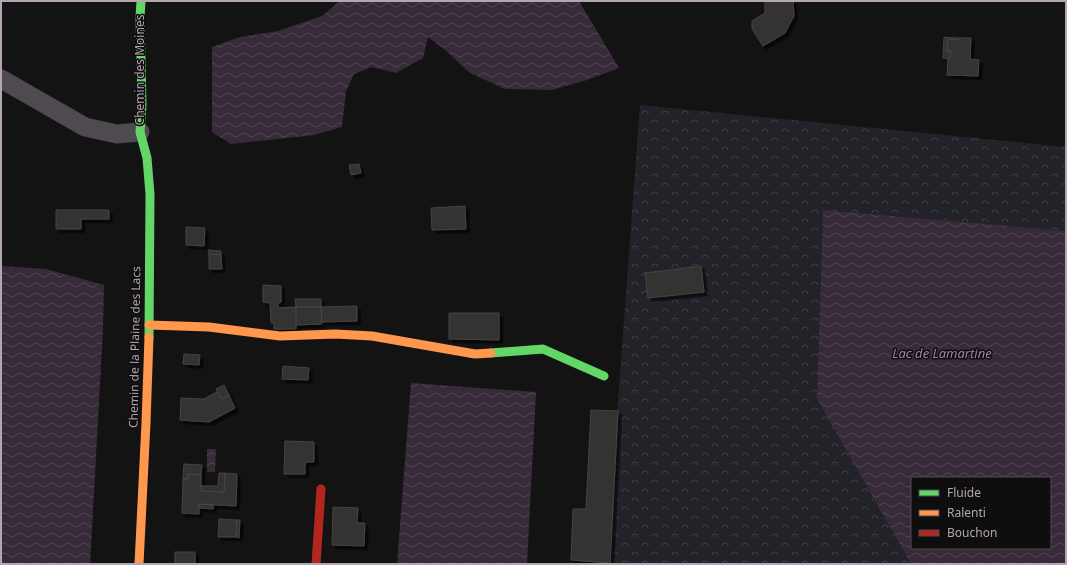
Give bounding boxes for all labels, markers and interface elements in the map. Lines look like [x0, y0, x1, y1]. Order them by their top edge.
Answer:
street label: Chemin des Moines [131, 14, 148, 125]
street label: Chemin de la Plaine des Lacs [125, 266, 144, 428]
water label: Lac de Lamartine [892, 344, 992, 362]
legend [911, 477, 1051, 549]
text: Fluide [947, 484, 981, 501]
text: Ralenti [947, 504, 986, 521]
text: Bouchon [947, 524, 997, 541]

